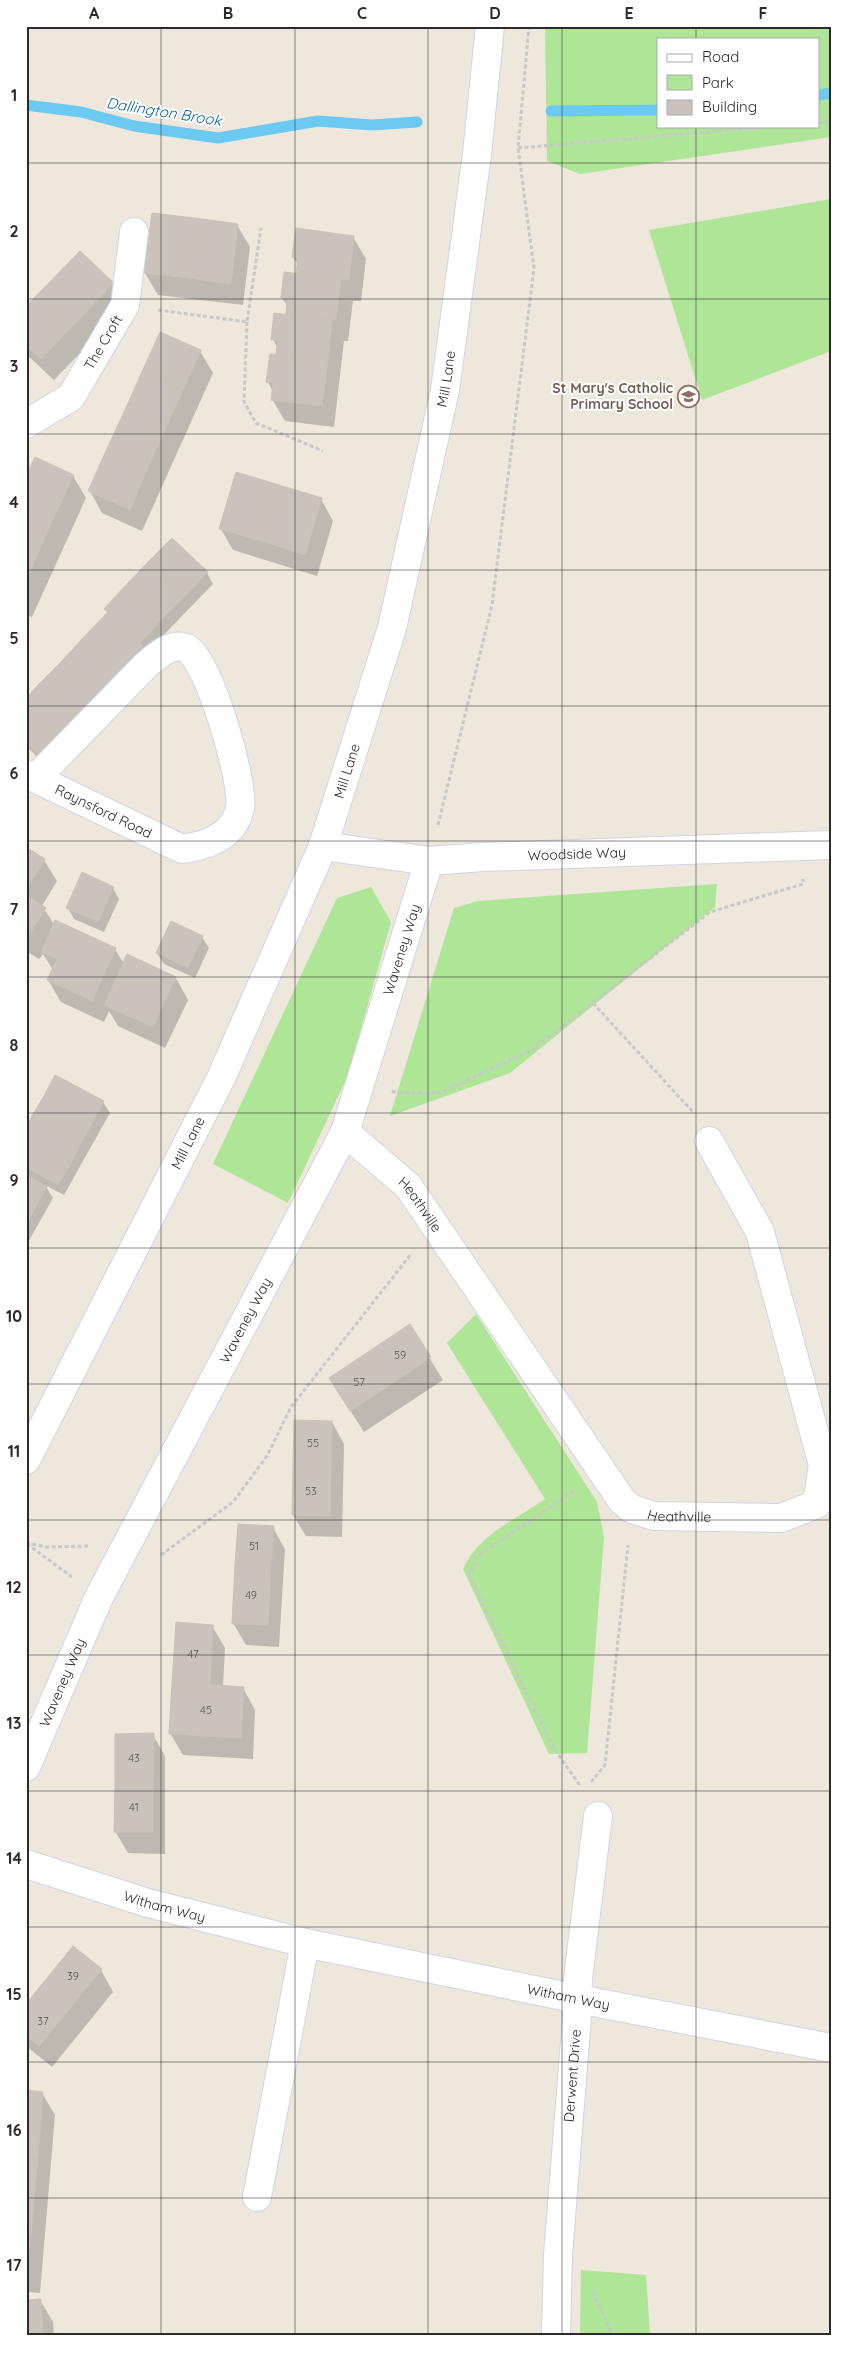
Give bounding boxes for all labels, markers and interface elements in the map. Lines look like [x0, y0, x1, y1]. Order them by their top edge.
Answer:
text: A [89, 3, 100, 23]
text: B [223, 3, 233, 23]
text: C [357, 3, 367, 23]
text: D [489, 3, 501, 23]
text: E [624, 3, 634, 23]
text: F [759, 3, 768, 23]
legend [657, 38, 820, 128]
text: Road [702, 47, 739, 66]
text: Park [702, 73, 734, 92]
text: 1 [11, 85, 17, 105]
water label: Dallington Brook [105, 93, 225, 130]
text: Building [702, 97, 757, 116]
text: 2 [9, 221, 19, 241]
street label: The Croft [80, 311, 126, 373]
street label: Mill Lane [432, 349, 459, 409]
text: 3 [10, 356, 18, 376]
place label: St Mary's Catholic Primary School [552, 379, 673, 413]
school or university icon: St Mary's Catholic Primary School [677, 384, 701, 408]
text: 4 [9, 492, 19, 512]
text: 5 [9, 628, 19, 648]
street label: Mill Lane [330, 741, 364, 801]
text: 6 [10, 763, 19, 783]
street label: Raynsford Road [52, 780, 155, 842]
street label: Woodside Way [527, 843, 626, 864]
text: 7 [10, 899, 19, 919]
street label: Waveney Way [379, 902, 424, 997]
text: 8 [10, 1035, 19, 1055]
street label: Mill Lane [167, 1113, 209, 1172]
text: 9 [9, 1170, 19, 1190]
street label: Heathville [395, 1173, 446, 1236]
street label: Waveney Way [215, 1274, 275, 1366]
text: 10 [6, 1306, 22, 1326]
house number: 59 [394, 1348, 406, 1362]
house number: 57 [353, 1375, 365, 1389]
house number: 55 [307, 1436, 319, 1450]
text: 11 [8, 1441, 20, 1461]
house number: 53 [305, 1484, 317, 1498]
street label: Heathville [645, 1505, 711, 1526]
house number: 51 [249, 1539, 259, 1553]
text: 12 [6, 1577, 22, 1597]
house number: 49 [245, 1588, 257, 1602]
street label: Waveney Way [35, 1635, 89, 1729]
house number: 47 [187, 1647, 199, 1661]
house number: 45 [200, 1703, 212, 1717]
text: 13 [7, 1713, 21, 1733]
house number: 43 [128, 1751, 140, 1765]
house number: 41 [129, 1800, 139, 1814]
text: 14 [6, 1848, 22, 1868]
street label: Witham Way [121, 1887, 207, 1926]
house number: 39 [67, 1969, 79, 1983]
street label: Witham Way [525, 1980, 611, 2014]
text: 15 [6, 1984, 22, 2004]
house number: 37 [37, 2014, 49, 2028]
street label: Derwent Drive [560, 2028, 585, 2123]
text: 16 [6, 2120, 22, 2140]
text: 17 [6, 2255, 22, 2275]

